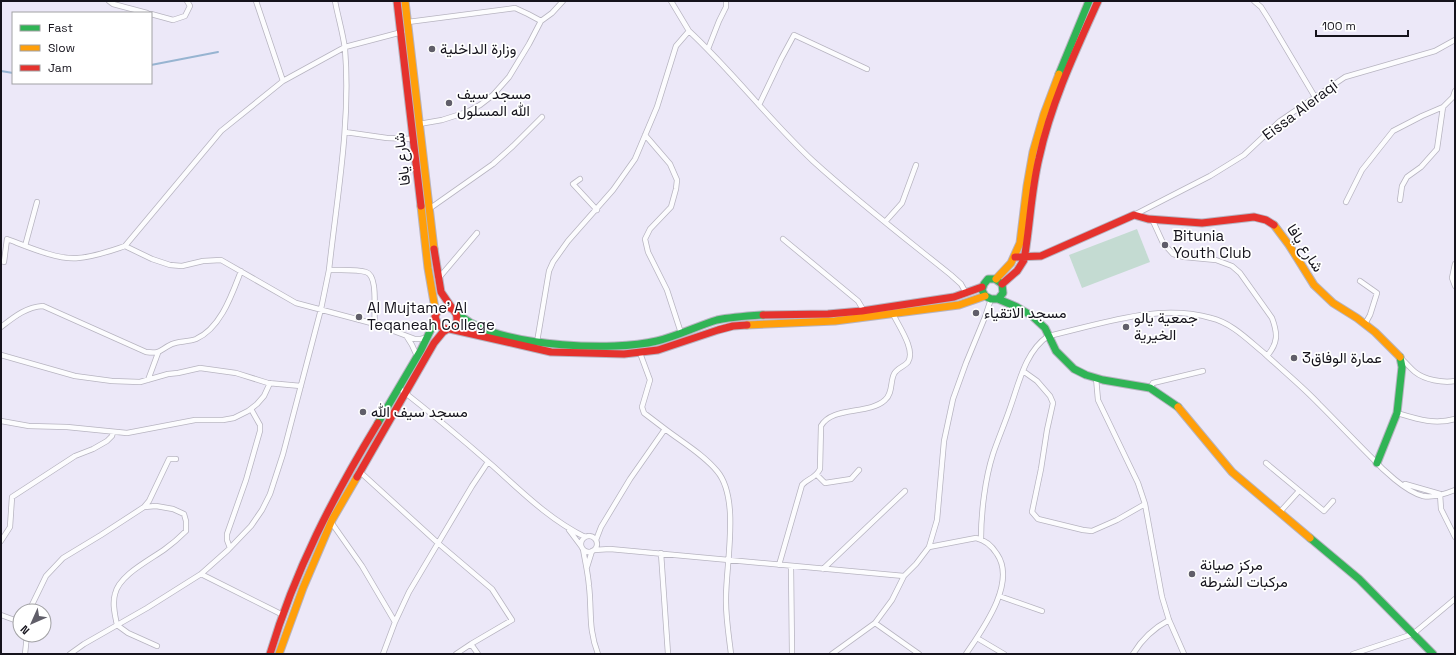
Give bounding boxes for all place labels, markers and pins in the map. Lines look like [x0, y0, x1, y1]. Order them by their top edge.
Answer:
place label: وزارة الداخلية [440, 39, 516, 58]
marker: وزارة الداخلية [427, 44, 437, 54]
place label: مسجد سيف الله المسلول [457, 84, 531, 120]
marker: مسجد سيف الله المسلول [444, 98, 454, 108]
place label: Bitunia Youth Club [1173, 226, 1251, 262]
marker: Bitunia Youth Club [1160, 240, 1170, 250]
place label: Al Mujtame' Al Teqaneah College [367, 298, 495, 334]
place label: مسجد الاتقياء [984, 303, 1067, 322]
marker: مسجد الاتقياء [971, 308, 981, 318]
place label: جمعية يالو الخيرية [1134, 308, 1198, 344]
marker: Al Mujtame' Al Teqaneah College [354, 312, 364, 322]
marker: جمعية يالو الخيرية [1121, 322, 1131, 332]
place label: عمارة الوفاق3 [1302, 348, 1382, 367]
marker: عمارة الوفاق3 [1289, 353, 1299, 363]
place label: مسجد سيف الله [371, 402, 468, 421]
marker: مسجد سيف الله [358, 407, 368, 417]
place label: مركز صيانة مركبات الشرطة [1200, 555, 1288, 591]
marker: مركز صيانة مركبات الشرطة [1187, 569, 1197, 579]

